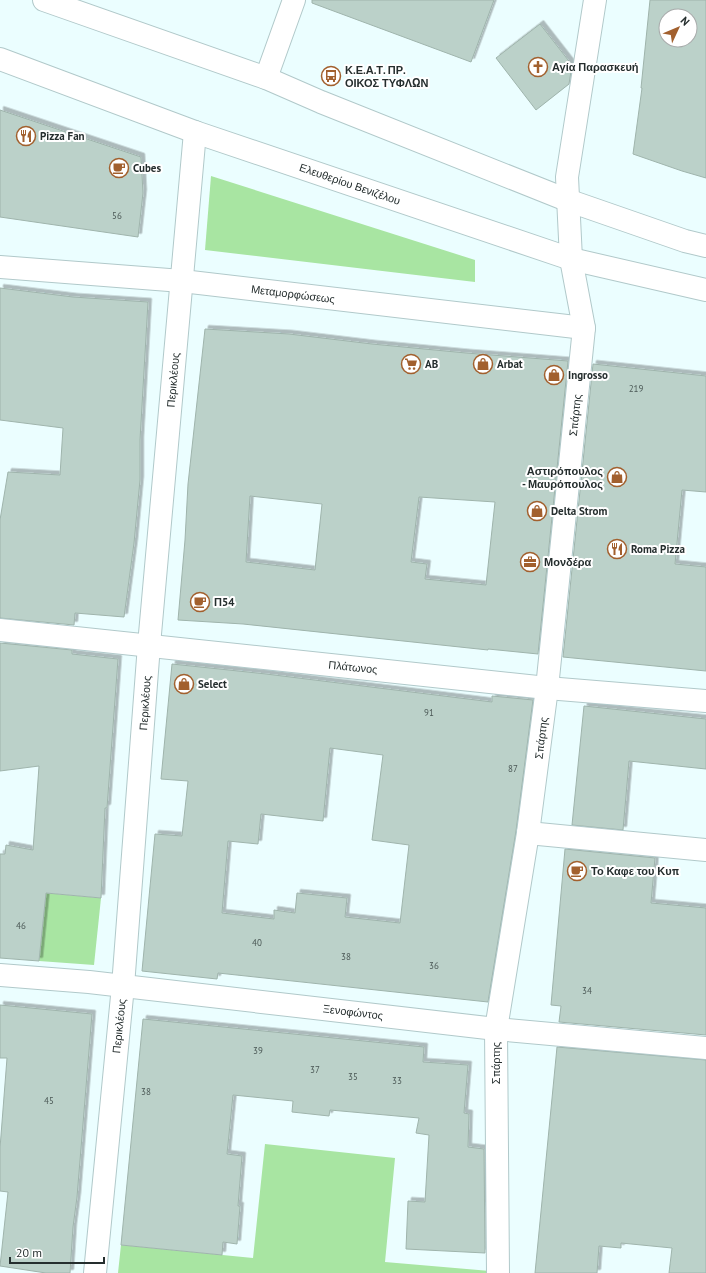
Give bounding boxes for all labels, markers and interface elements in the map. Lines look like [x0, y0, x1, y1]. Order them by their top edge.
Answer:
north arrow [658, 8, 698, 48]
text: N [678, 14, 693, 29]
church icon: Αγία Παρασκευή [527, 56, 549, 78]
place label: Αγία Παρασκευή [552, 60, 639, 74]
place label: Κ.Ε.Α.Τ. ΠΡ. ΟΙΚΟΣ ΤΥΦΛΩΝ [345, 63, 429, 90]
bus stop icon: Κ.Ε.Α.Τ. ΠΡ. ΟΙΚΟΣ ΤΥΦΛΩΝ [320, 65, 342, 87]
restaurant icon: Pizza Fan [15, 125, 37, 147]
place label: Pizza Fan [40, 129, 85, 143]
cafe icon: Cubes [108, 157, 130, 179]
street label: Ελευθερίου Βενιζέλου [298, 160, 402, 208]
place label: Cubes [133, 161, 161, 175]
house number: 56 [112, 210, 122, 221]
street label: Μεταμορφώσεως [250, 282, 336, 306]
street label: Περικλέους [164, 352, 182, 408]
supermarket icon: AB [400, 353, 422, 375]
shop icon: Arbat [472, 353, 494, 375]
place label: AB [425, 357, 439, 371]
place label: Arbat [497, 357, 523, 371]
shop icon: Ingrosso [543, 364, 565, 386]
place label: Ingrosso [568, 368, 608, 382]
house number: 219 [629, 383, 643, 394]
street label: Σπάρτης [566, 393, 584, 437]
place label: Αστιρόπουλος - Μαυρόπουλος [522, 464, 603, 491]
shop icon: Αστιρόπουλος - Μαυρόπουλος [606, 466, 628, 488]
shop icon: Delta Strom [526, 500, 548, 522]
place label: Delta Strom [551, 504, 607, 518]
restaurant icon: Roma Pizza [606, 538, 628, 560]
place label: Roma Pizza [631, 542, 685, 556]
office icon: Μονδέρα [519, 551, 541, 573]
place label: Μονδέρα [544, 555, 591, 569]
cafe icon: Π54 [189, 591, 211, 613]
place label: Π54 [214, 595, 235, 609]
street label: Πλάτωνος [328, 657, 378, 677]
shop icon: Select [173, 673, 195, 695]
street label: Περικλέους [136, 675, 154, 731]
place label: Select [198, 677, 227, 691]
house number: 91 [424, 707, 434, 718]
street label: Σπάρτης [531, 716, 551, 760]
house number: 87 [508, 763, 518, 774]
cafe icon: Το Καφε του Κυπ [566, 860, 588, 882]
place label: Το Καφε του Κυπ [591, 864, 680, 878]
house number: 46 [16, 920, 26, 931]
house number: 40 [252, 937, 262, 948]
house number: 38 [341, 951, 351, 962]
house number: 36 [429, 960, 439, 971]
house number: 34 [582, 985, 592, 996]
street label: Περικλέους [109, 998, 129, 1054]
street label: Ξενοφώντος [322, 1001, 384, 1023]
street label: Σπάρτης [489, 1042, 503, 1084]
house number: 39 [253, 1045, 263, 1056]
house number: 37 [310, 1064, 320, 1075]
house number: 35 [348, 1071, 358, 1082]
house number: 33 [392, 1075, 402, 1086]
house number: 38 [141, 1086, 151, 1097]
house number: 45 [44, 1095, 54, 1106]
scale bar [10, 1239, 104, 1265]
text: 20 m [16, 1245, 42, 1260]

